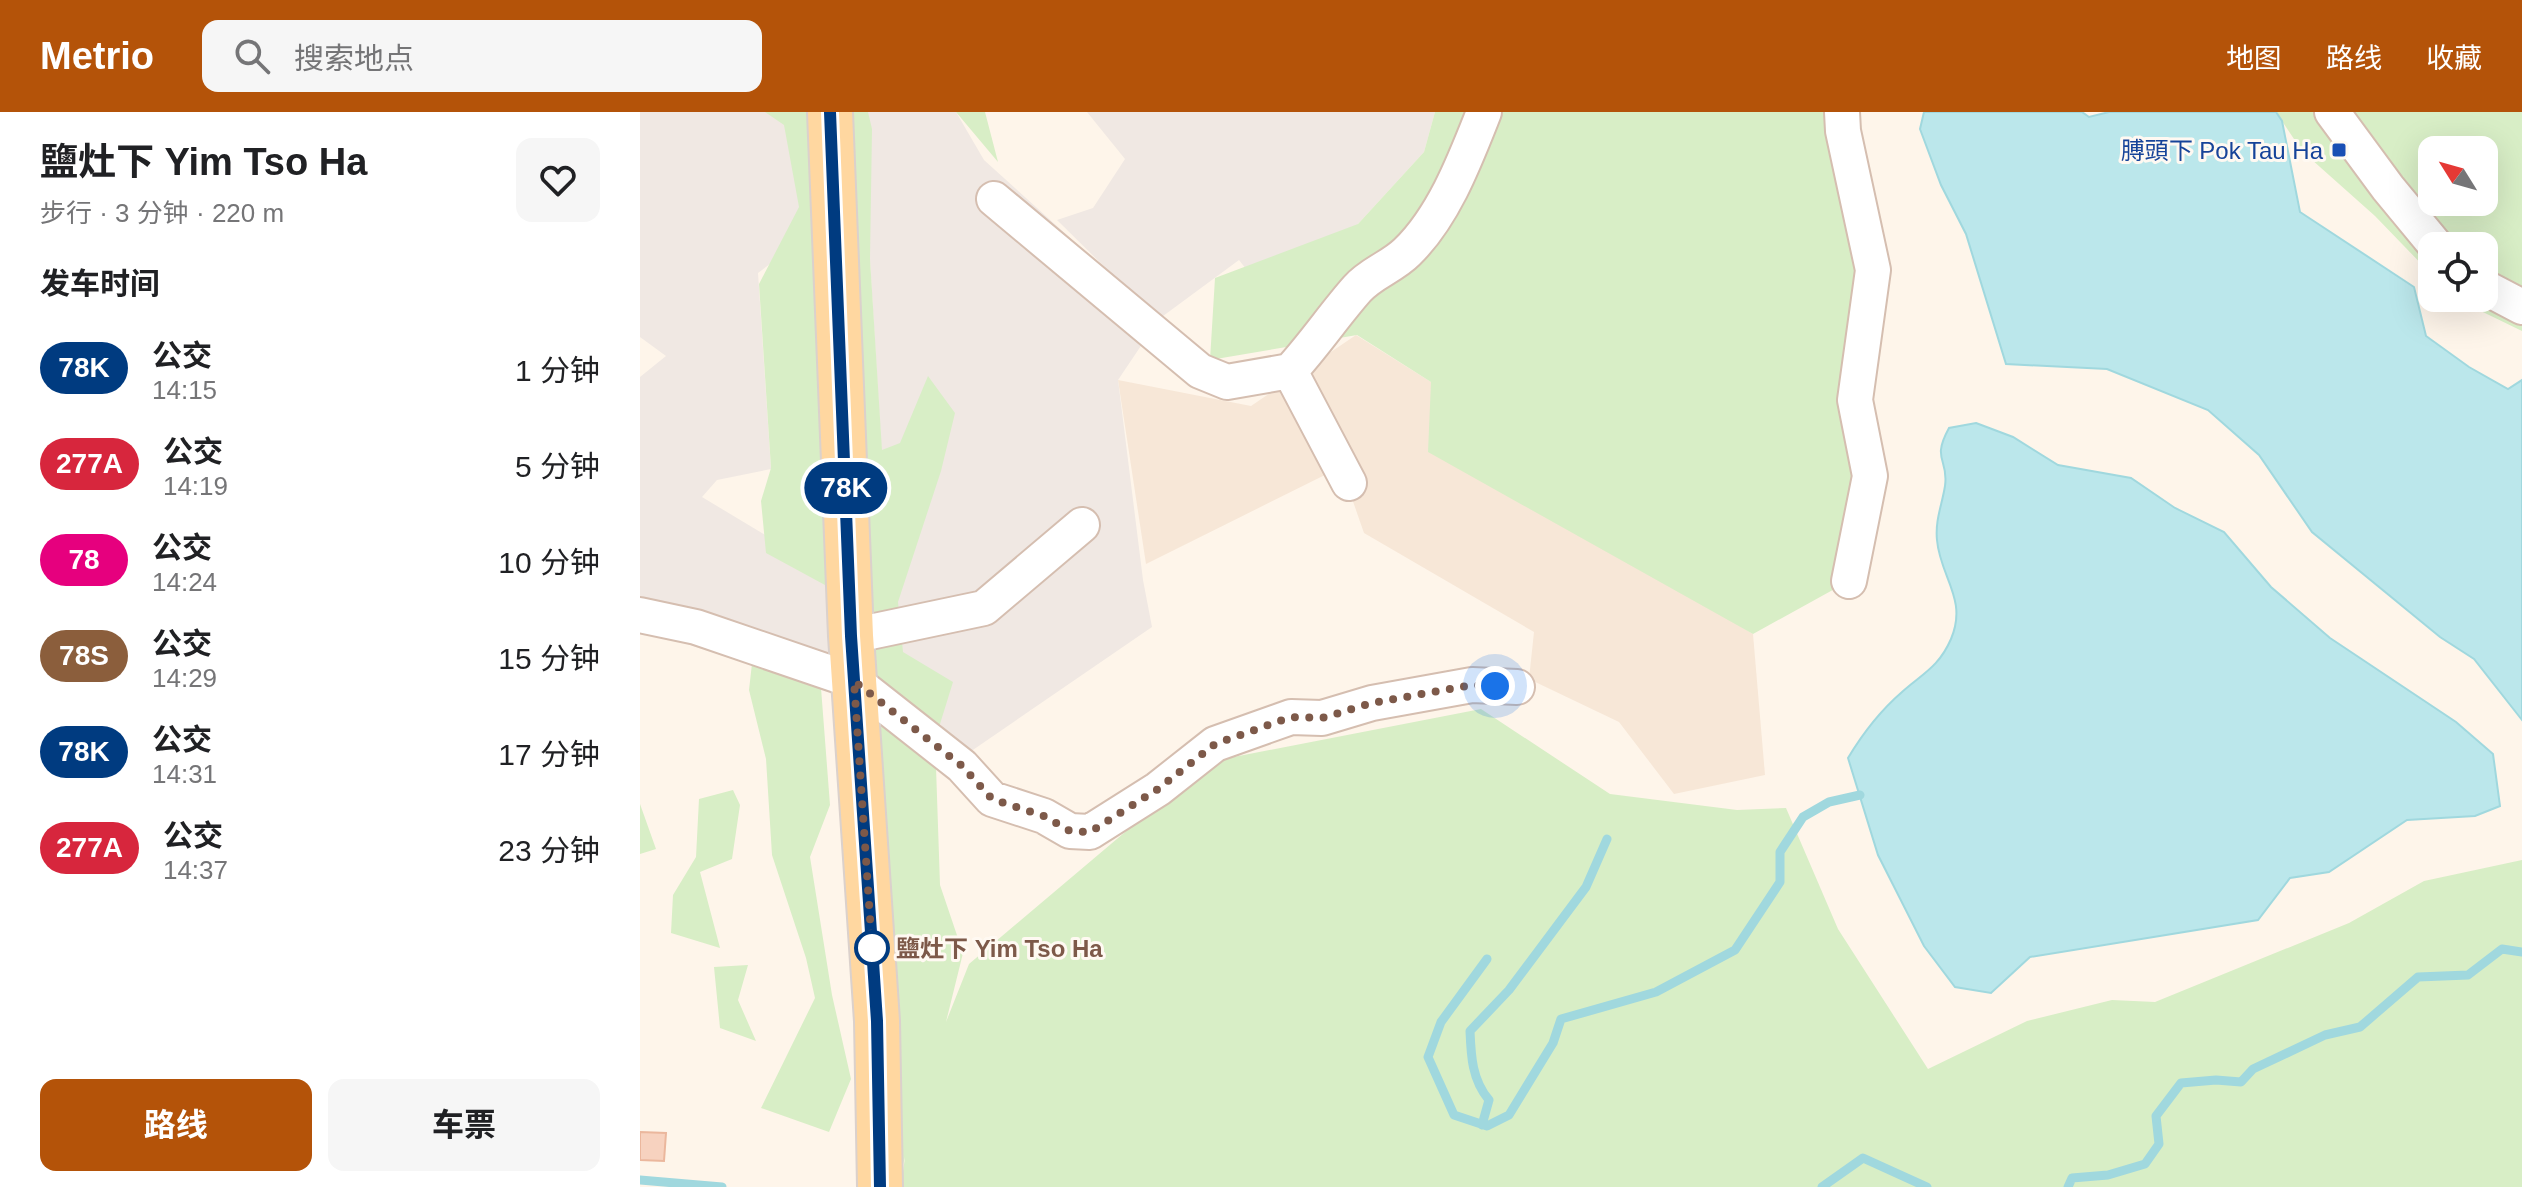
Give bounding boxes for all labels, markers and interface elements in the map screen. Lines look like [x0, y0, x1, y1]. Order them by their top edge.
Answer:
search box [202, 20, 762, 92]
icon: search [230, 34, 274, 78]
text: Metrio [40, 35, 154, 77]
text: 搜索地点 [294, 42, 414, 75]
text: 地图 [2226, 43, 2282, 74]
text: 路线 [2326, 43, 2382, 74]
text: 收藏 [2426, 43, 2482, 74]
north arrow [2418, 136, 2498, 216]
map controls [2418, 136, 2498, 312]
place label: 膊頭下 Pok Tau Ha [2121, 137, 2324, 164]
button: heart [516, 138, 600, 222]
text: 鹽灶下 Yim Tso Ha [40, 141, 367, 183]
marker: 膊頭下 Pok Tau Ha [2330, 141, 2348, 159]
text: 步行 · 3 分钟 · 220 m [40, 198, 284, 228]
button: locate [2418, 232, 2498, 312]
text: 发车时间 [40, 267, 160, 300]
text: 公交 [152, 339, 212, 372]
text: 78K [58, 352, 110, 383]
text: 1 分钟 [515, 354, 600, 387]
text: 14:15 [152, 375, 217, 405]
text: 公交 [163, 435, 223, 468]
text: 277A [56, 448, 123, 479]
text: 5 分钟 [515, 450, 600, 483]
line badge: 78K [800, 462, 892, 514]
text: 14:19 [163, 471, 228, 501]
text: 78K [820, 472, 872, 503]
text: 公交 [152, 531, 212, 564]
text: 78 [68, 544, 100, 575]
text: 10 分钟 [498, 546, 600, 579]
text: 14:24 [152, 567, 217, 597]
text: 公交 [152, 627, 212, 660]
text: 78S [59, 640, 109, 671]
text: 15 分钟 [498, 642, 600, 675]
text: 14:29 [152, 663, 217, 693]
your location [1475, 666, 1515, 706]
text: 公交 [152, 723, 212, 756]
text: 78K [58, 736, 110, 767]
text: 17 分钟 [498, 738, 600, 771]
text: 14:31 [152, 759, 217, 789]
text: 公交 [163, 819, 223, 852]
text: 277A [56, 832, 123, 863]
text: 23 分钟 [498, 834, 600, 867]
text: 14:37 [163, 855, 228, 885]
marker: 鹽灶下 Yim Tso Ha [855, 931, 889, 965]
place label: 鹽灶下 Yim Tso Ha [896, 935, 1103, 962]
button: 路线 [40, 1079, 312, 1171]
button: 车票 [328, 1079, 600, 1171]

